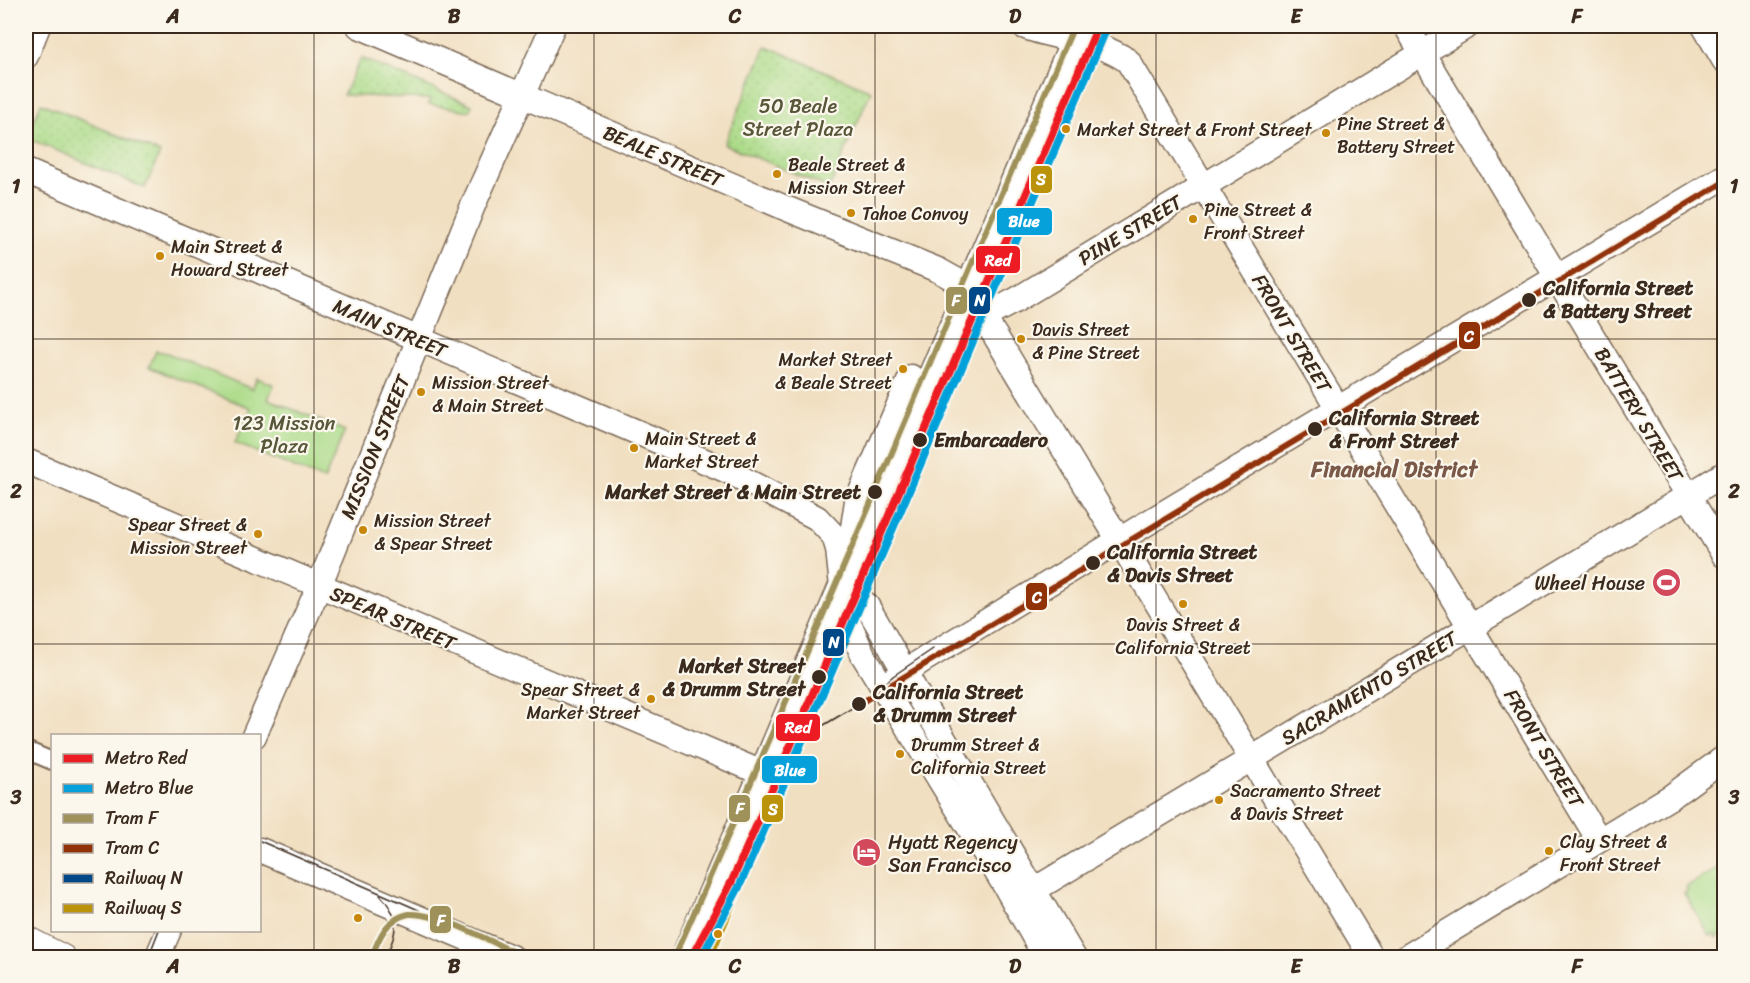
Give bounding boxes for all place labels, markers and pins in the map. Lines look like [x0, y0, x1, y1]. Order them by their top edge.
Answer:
place label: Pine Street & Battery Street [1337, 108, 1455, 163]
place label: Market Street & Front Street [1077, 114, 1312, 146]
marker: Market Street & Front Street [1060, 123, 1072, 135]
marker: Pine Street & Battery Street [1320, 127, 1332, 139]
place label: Beale Street & Mission Street [788, 149, 906, 204]
marker: Beale Street & Mission Street [771, 168, 783, 180]
place label: Pine Street & Front Street [1204, 194, 1312, 249]
place label: Tahoe Convoy [862, 198, 969, 230]
marker: Tahoe Convoy [845, 207, 857, 219]
marker: Pine Street & Front Street [1187, 213, 1199, 225]
place label: Main Street & Howard Street [171, 231, 289, 286]
marker: Main Street & Howard Street [154, 250, 166, 262]
place label: California Street & Battery Street [1542, 271, 1693, 329]
marker: California Street & Battery Street [1520, 291, 1538, 309]
place label: Davis Street & Pine Street [1032, 314, 1140, 369]
marker: Davis Street & Pine Street [1015, 333, 1027, 345]
place label: Market Street & Beale Street [775, 344, 893, 399]
marker: Market Street & Beale Street [897, 363, 909, 375]
place label: Mission Street & Main Street [432, 367, 550, 422]
marker: Mission Street & Main Street [415, 386, 427, 398]
place label: California Street & Front Street [1328, 401, 1479, 459]
marker: California Street & Front Street [1306, 420, 1324, 438]
place label: Main Street & Market Street [645, 423, 759, 478]
place label: Embarcadero [934, 423, 1049, 458]
marker: Embarcadero [911, 431, 929, 449]
marker: Main Street & Market Street [628, 442, 640, 454]
place label: Market Street & Main Street [604, 475, 861, 510]
marker: Market Street & Main Street [866, 483, 884, 501]
place label: Mission Street & Spear Street [374, 505, 493, 560]
place label: Spear Street & Mission Street [128, 509, 248, 564]
marker: Mission Street & Spear Street [357, 524, 369, 536]
marker: Spear Street & Mission Street [252, 528, 264, 540]
place label: California Street & Davis Street [1106, 535, 1257, 593]
marker: California Street & Davis Street [1084, 554, 1102, 572]
place label: Wheel House [1534, 566, 1645, 601]
sports icon: Wheel House [1650, 567, 1682, 599]
marker: Davis Street & California Street [1177, 598, 1189, 610]
place label: Davis Street & California Street [1115, 609, 1251, 664]
place label: Market Street & Drumm Street [662, 649, 807, 707]
marker: Market Street & Drumm Street [810, 668, 828, 686]
place label: Spear Street & Market Street [521, 674, 641, 729]
place label: California Street & Drumm Street [872, 675, 1023, 733]
marker: Spear Street & Market Street [645, 693, 657, 705]
marker: California Street & Drumm Street [850, 695, 868, 713]
place label: Drumm Street & California Street [911, 729, 1046, 784]
marker: Drumm Street & California Street [894, 748, 906, 760]
place label: Sacramento Street & Davis Street [1230, 775, 1381, 830]
marker: Sacramento Street & Davis Street [1213, 794, 1225, 806]
place label: Hyatt Regency San Francisco [888, 825, 1018, 883]
place label: Clay Street & Front Street [1560, 826, 1667, 881]
hotel icon: Hyatt Regency San Francisco [851, 837, 883, 869]
marker: Clay Street & Front Street [1543, 845, 1555, 857]
unlabelled marker [352, 912, 364, 924]
unlabelled marker [712, 928, 724, 940]

